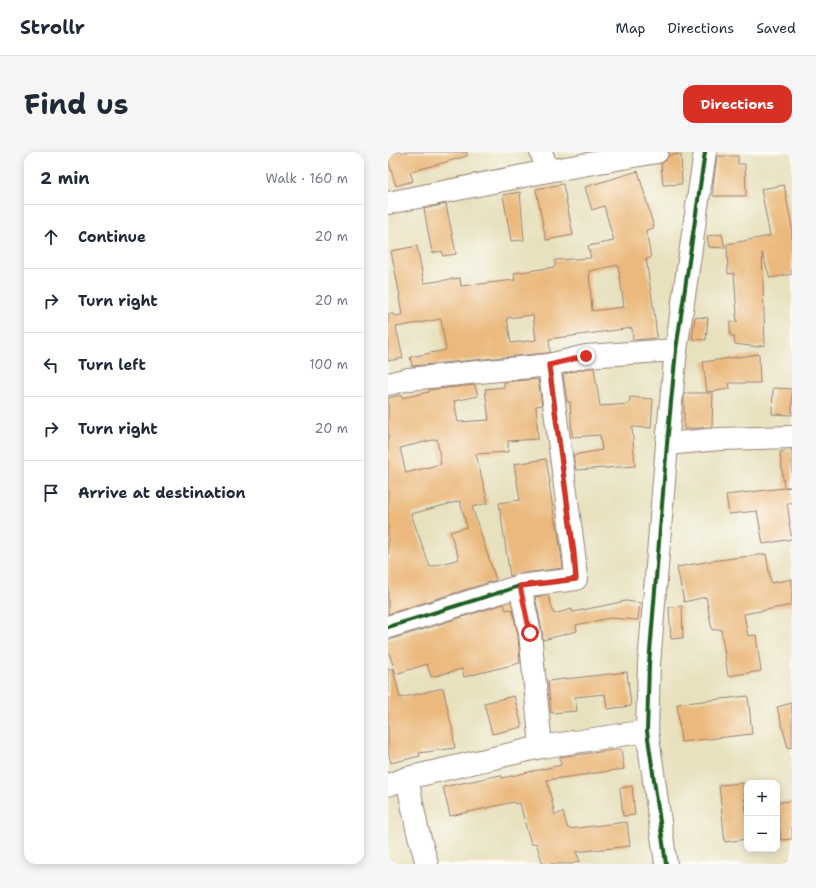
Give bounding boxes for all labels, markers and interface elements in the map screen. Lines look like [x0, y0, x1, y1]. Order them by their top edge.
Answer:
text: Strollr [20, 15, 85, 40]
text: Map [616, 19, 646, 37]
text: Directions [668, 19, 734, 37]
text: Saved [756, 19, 796, 37]
text: Find us [24, 85, 129, 123]
button: Directions [683, 85, 792, 123]
text: 2 min [40, 167, 90, 189]
text: Walk · 160 m [266, 170, 348, 187]
icon: ahead [40, 226, 62, 248]
text: Continue [78, 227, 146, 247]
text: 20 m [315, 228, 348, 245]
icon: right [40, 290, 62, 312]
text: Turn right [78, 291, 158, 311]
text: 20 m [315, 292, 348, 309]
route end [577, 347, 595, 365]
icon: left [40, 354, 62, 376]
text: Turn left [78, 355, 146, 375]
text: 100 m [309, 356, 348, 373]
icon: right [40, 418, 62, 440]
text: Turn right [78, 419, 158, 439]
text: 20 m [315, 420, 348, 437]
icon: arrive [40, 482, 62, 504]
text: Arrive at destination [78, 483, 246, 503]
route start [521, 624, 539, 642]
map controls [744, 780, 780, 852]
button: + [744, 780, 780, 816]
button: − [744, 816, 780, 852]

